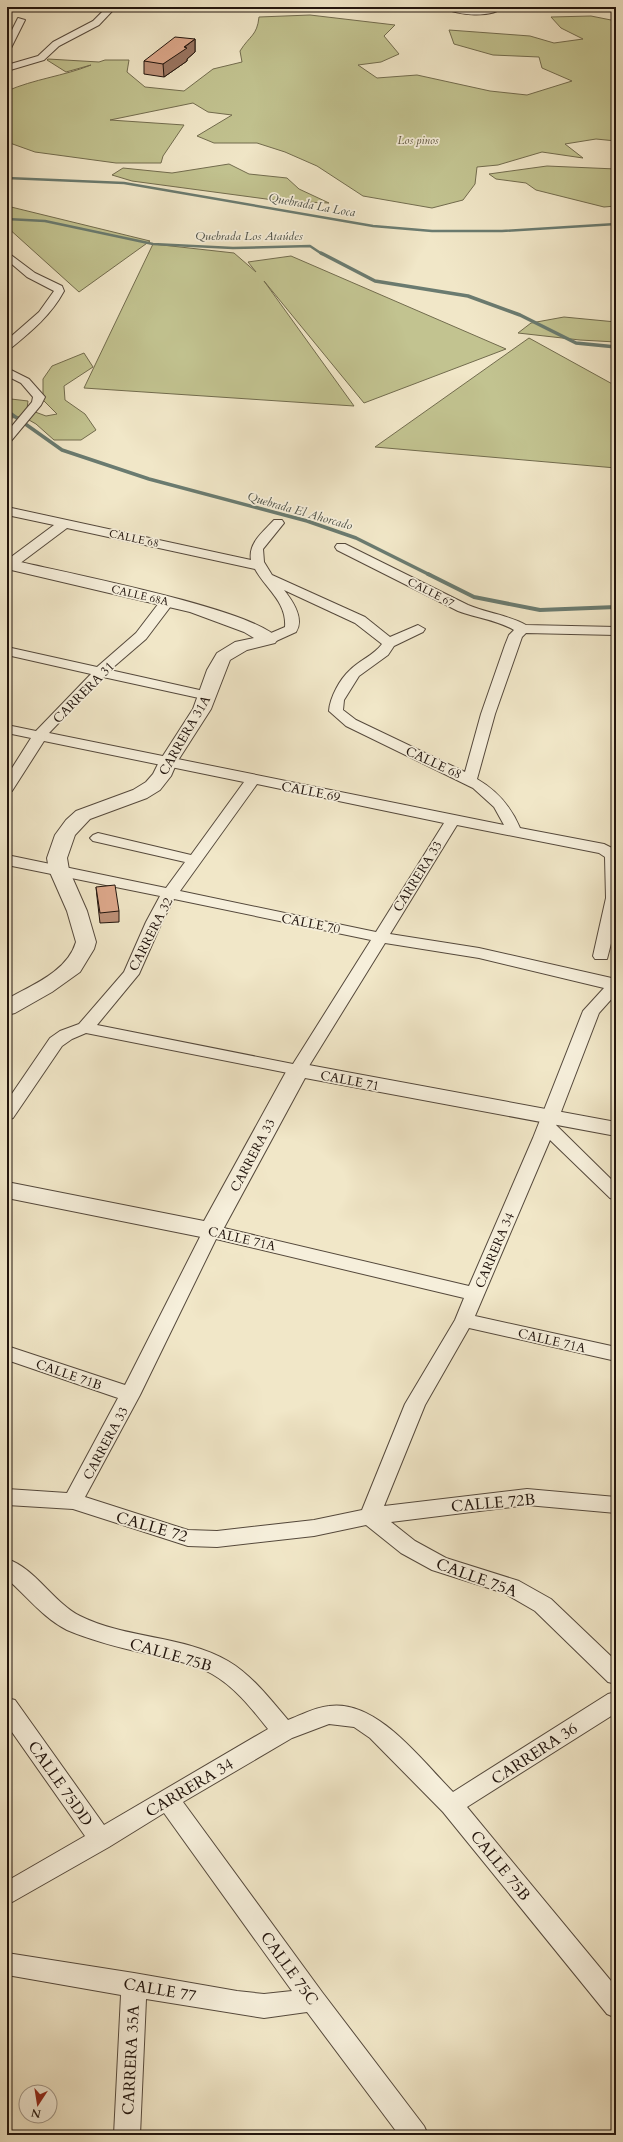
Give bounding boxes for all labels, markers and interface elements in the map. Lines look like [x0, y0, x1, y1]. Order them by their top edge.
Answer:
park label: Los pinos [397, 133, 439, 148]
water label: Quebrada La Loca [267, 190, 357, 221]
water label: Quebrada Los Ataúdes [195, 228, 303, 244]
water label: Quebrada El Ahorcado [246, 488, 355, 534]
street label: CALLE 68 [108, 526, 160, 551]
street label: CALLE 67 [405, 574, 457, 611]
street label: CALLE 68A [110, 582, 170, 609]
street label: CARRERA 31 [49, 658, 118, 727]
street label: CARRERA 31A [155, 692, 215, 779]
street label: CALLE 68 [403, 742, 464, 784]
street label: CALLE 69 [280, 777, 342, 807]
street label: CARRERA 33 [389, 838, 447, 915]
street label: CARRERA 32 [125, 894, 177, 974]
street label: CALLE 70 [280, 909, 342, 939]
street label: CALLE 71 [319, 1066, 381, 1096]
street label: CARRERA 33 [226, 1116, 280, 1195]
street label: CARRERA 34 [471, 1210, 519, 1291]
street label: CALLE 71A [206, 1222, 278, 1256]
street label: CALLE 71A [516, 1324, 588, 1358]
street label: CALLE 71B [33, 1355, 104, 1395]
street label: CARRERA 33 [79, 1404, 133, 1483]
street label: CALLE 72B [450, 1488, 536, 1518]
street label: CALLE 72 [113, 1506, 190, 1548]
street label: CALLE 75A [433, 1553, 521, 1603]
street label: CALLE 75B [127, 1633, 214, 1677]
street label: CARRERA 36 [487, 1718, 582, 1790]
street label: CALLE 75DD [23, 1736, 98, 1831]
street label: CARRERA 34 [141, 1753, 238, 1823]
street label: CALLE 75B [465, 1826, 535, 1905]
street label: CALLE 75C [255, 1927, 323, 2010]
street label: CALLE 77 [122, 1973, 198, 2007]
street label: CARRERA 35A [117, 2004, 145, 2116]
north arrow [18, 2084, 58, 2124]
text: N [29, 2105, 42, 2122]

